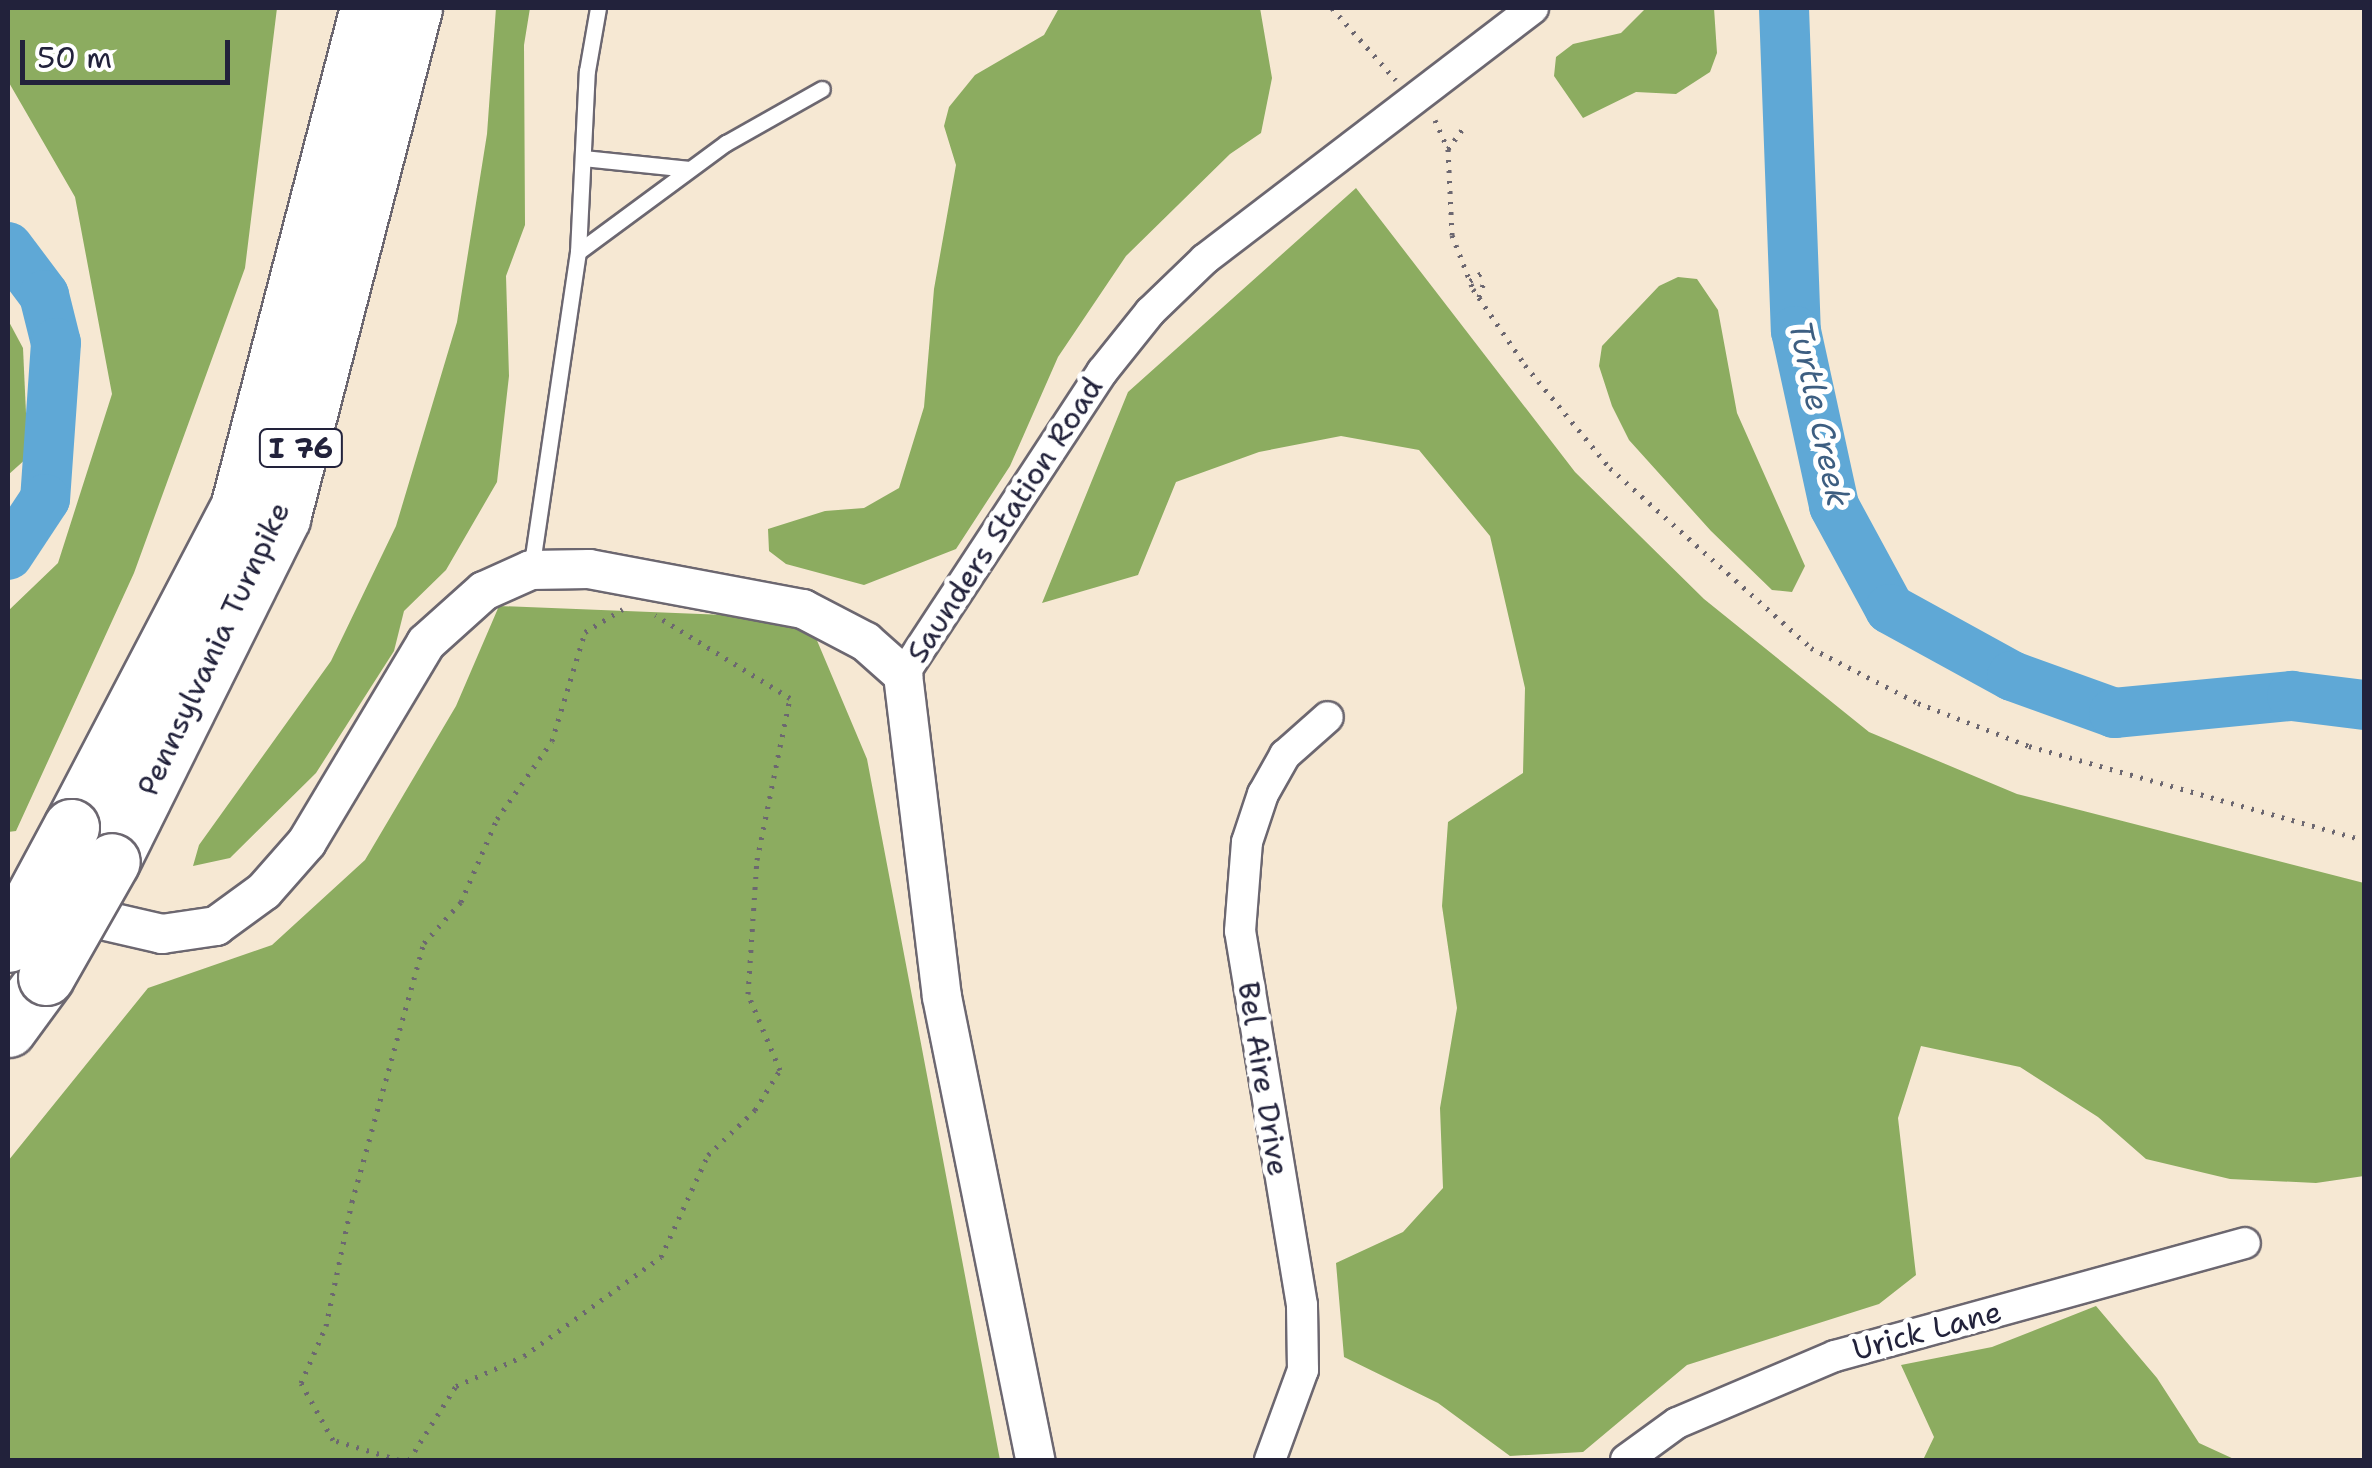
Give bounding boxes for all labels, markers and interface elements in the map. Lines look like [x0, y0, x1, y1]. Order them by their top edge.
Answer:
scale bar [25, 20, 235, 82]
text: 50 m [37, 37, 112, 78]
water label: Turtle Creek [1781, 318, 1857, 510]
street label: Saunders Station Road [899, 371, 1111, 669]
road number: I 76 [258, 425, 344, 471]
street label: Pennsylvania Turnpike [130, 496, 298, 802]
street label: Bel Aire Drive [1230, 979, 1296, 1179]
street label: Urick Lane [1848, 1294, 2006, 1368]

